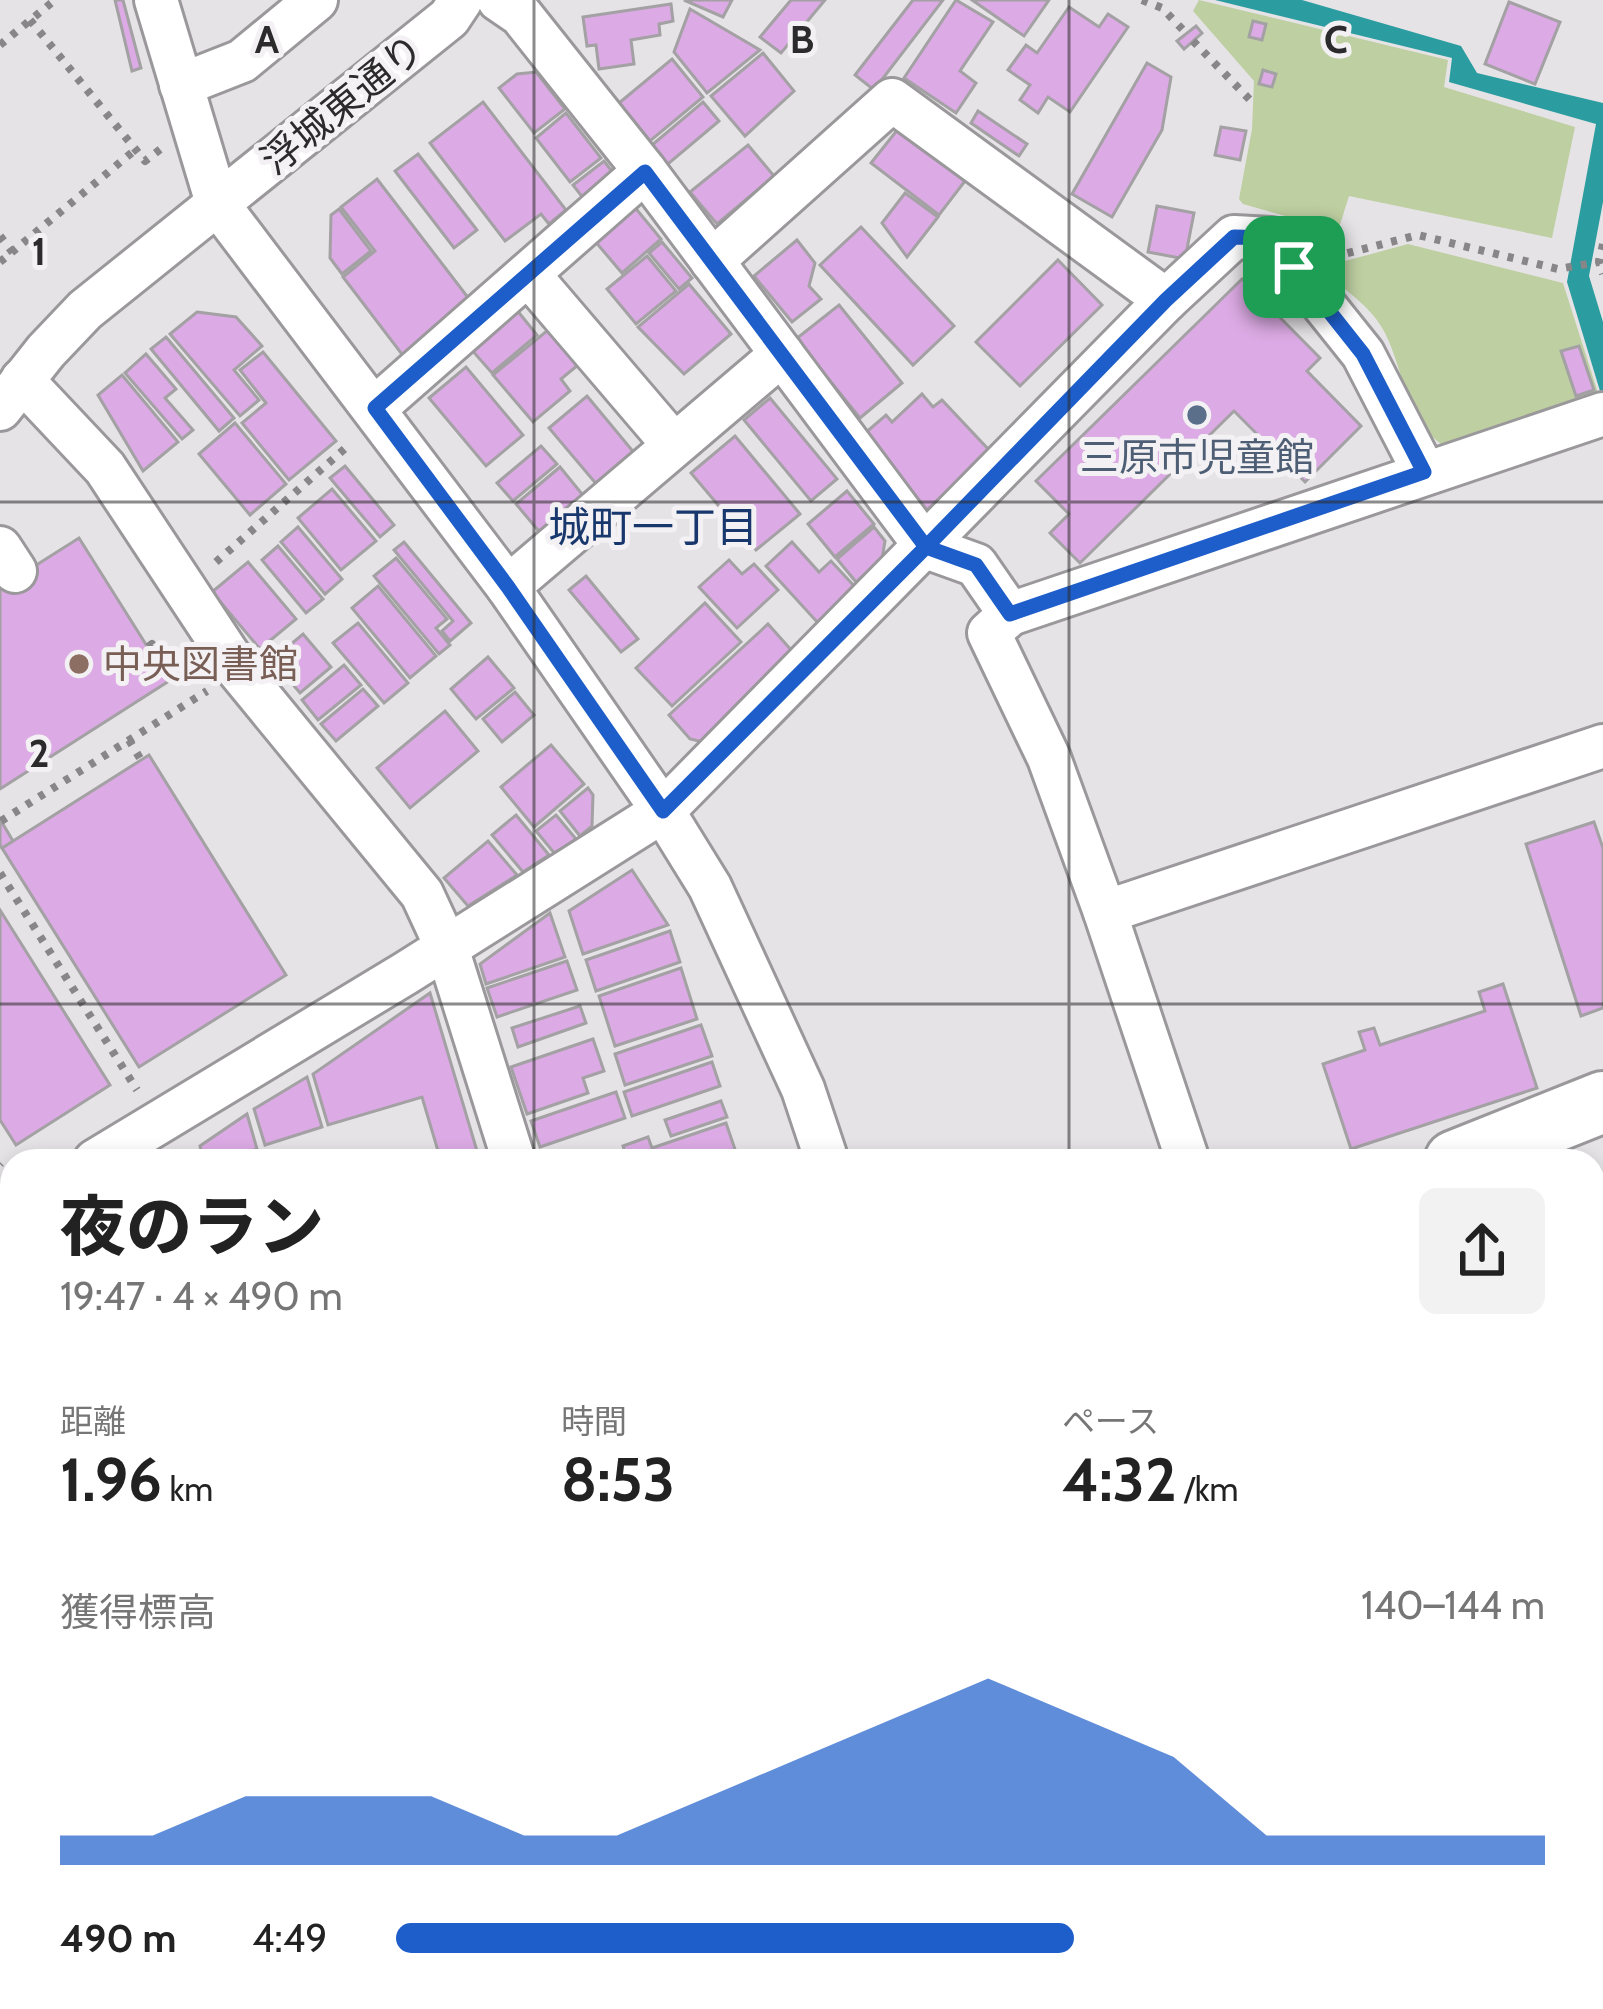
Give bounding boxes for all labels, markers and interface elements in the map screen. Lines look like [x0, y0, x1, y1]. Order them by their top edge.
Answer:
text: A [255, 15, 280, 63]
text: B [790, 15, 814, 63]
text: C [1324, 15, 1348, 63]
street label: 浮城東通り [251, 24, 433, 184]
pin [1243, 216, 1345, 318]
text: 1 [32, 227, 46, 275]
icon: arrive [1261, 234, 1327, 300]
marker: 三原市児童館 [1184, 402, 1210, 428]
place label: 三原市児童館 [1080, 433, 1314, 481]
district label: 城町一丁目 [548, 501, 758, 553]
place label: 中央図書館 [103, 640, 298, 688]
marker: 中央図書館 [66, 651, 92, 677]
text: 2 [29, 729, 49, 777]
text: 夜のラン [60, 1186, 324, 1267]
button: share [1419, 1188, 1545, 1314]
text: 19:47 · 4 × 490 m [60, 1272, 343, 1320]
text: 距離 [60, 1401, 126, 1441]
text: 時間 [561, 1401, 627, 1441]
text: ペース [1062, 1401, 1159, 1441]
text: 1.96 [60, 1443, 162, 1516]
text: 8:53 [561, 1443, 675, 1516]
text: 4:32 [1062, 1443, 1177, 1516]
text: km [162, 1469, 213, 1509]
text: /km [1177, 1469, 1238, 1509]
text: 140–144 m [1361, 1581, 1545, 1629]
text: 獲得標高 [60, 1588, 216, 1636]
text: 490 m [60, 1914, 176, 1962]
text: 4:49 [252, 1914, 327, 1962]

